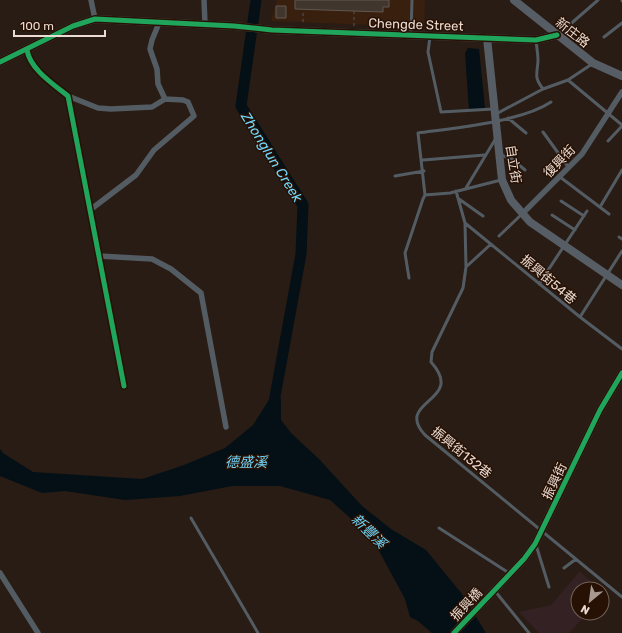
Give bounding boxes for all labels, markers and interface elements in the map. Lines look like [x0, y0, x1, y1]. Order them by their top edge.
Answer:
scale bar [14, 12, 105, 38]
street label: 新庄路 [553, 14, 593, 50]
street label: Chengde Street [368, 15, 464, 35]
text: 100 m [20, 19, 54, 33]
water label: Zhonglun Creek [237, 108, 306, 206]
street label: 復興街 [540, 142, 578, 181]
street label: 自立街 [503, 144, 524, 185]
street label: 振興街54巷 [518, 252, 579, 307]
street label: 振興街132巷 [429, 424, 495, 481]
water label: 德盛溪 [225, 454, 269, 471]
street label: 振興街 [539, 460, 570, 502]
water label: 新豐溪 [348, 511, 391, 553]
north arrow [570, 581, 610, 621]
street label: 振興橋 [448, 585, 485, 624]
text: N [579, 602, 592, 617]

